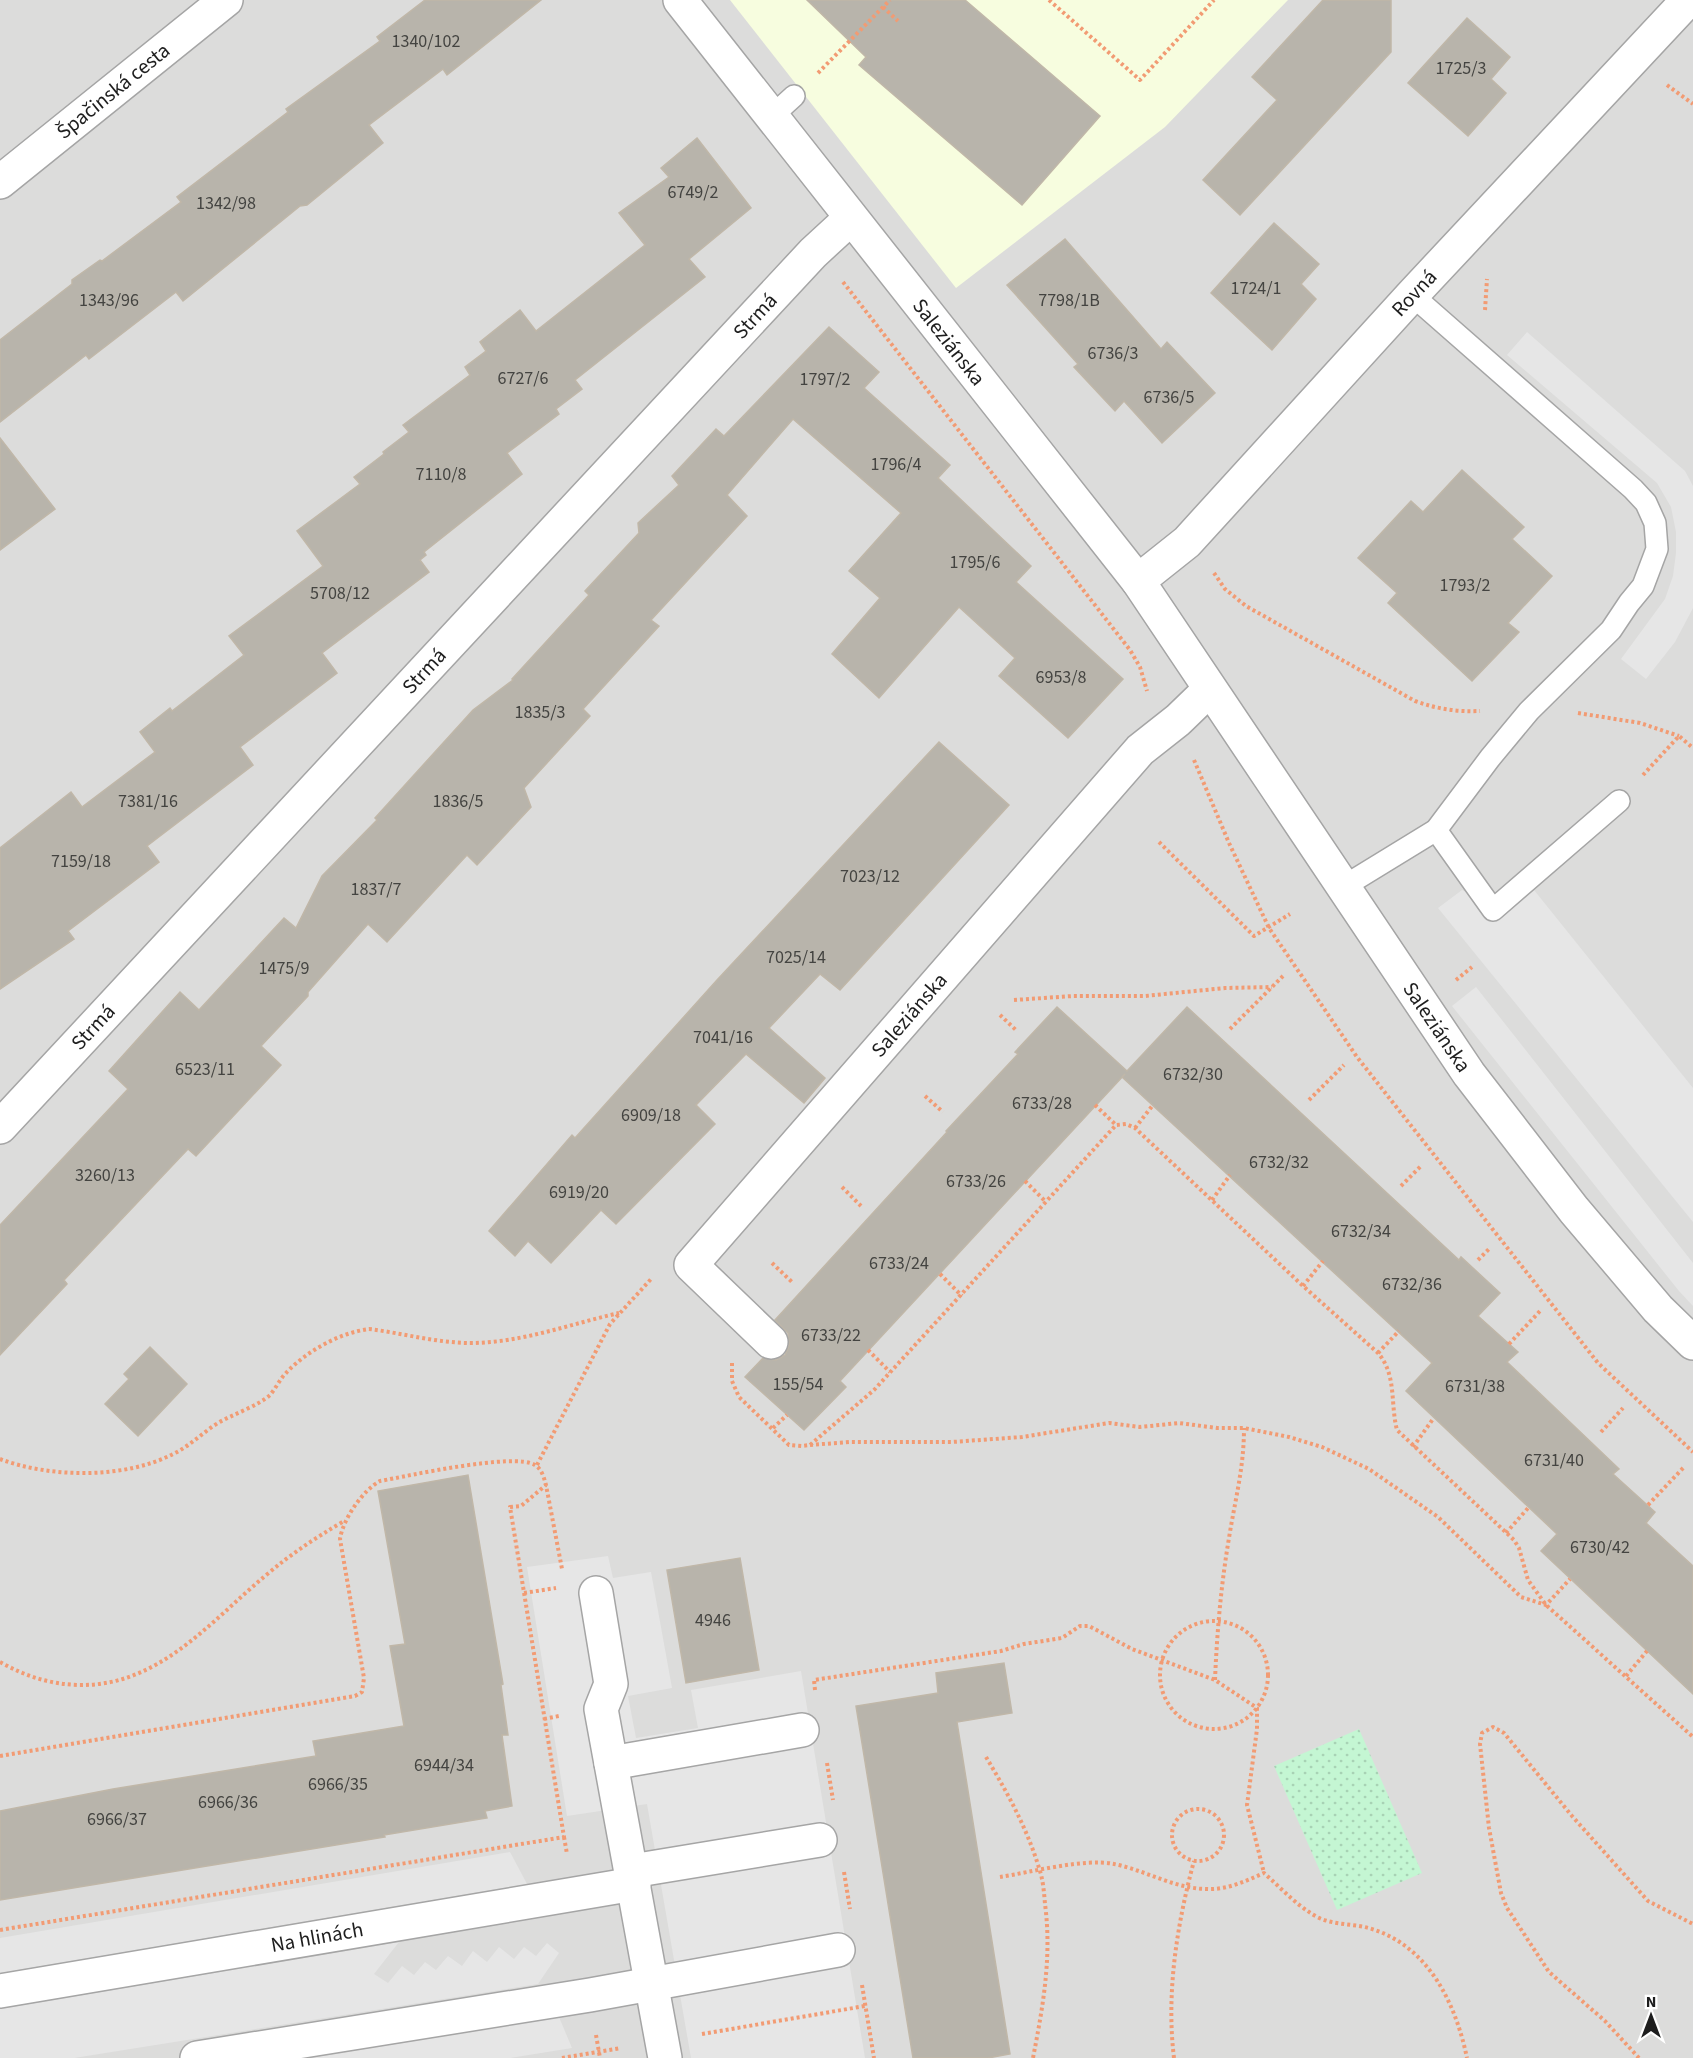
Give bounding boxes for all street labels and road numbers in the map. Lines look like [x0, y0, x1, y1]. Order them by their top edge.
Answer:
street label: Špačinská cesta [50, 36, 176, 146]
street label: Rovná [1384, 263, 1444, 323]
street label: Strmá [726, 286, 784, 346]
street label: Saleziánska [905, 292, 993, 392]
street label: Strmá [395, 641, 453, 701]
street label: Saleziánska [864, 966, 954, 1064]
street label: Saleziánska [1396, 976, 1478, 1078]
street label: Strmá [64, 997, 122, 1057]
street label: Na hlinách [268, 1914, 366, 1960]

